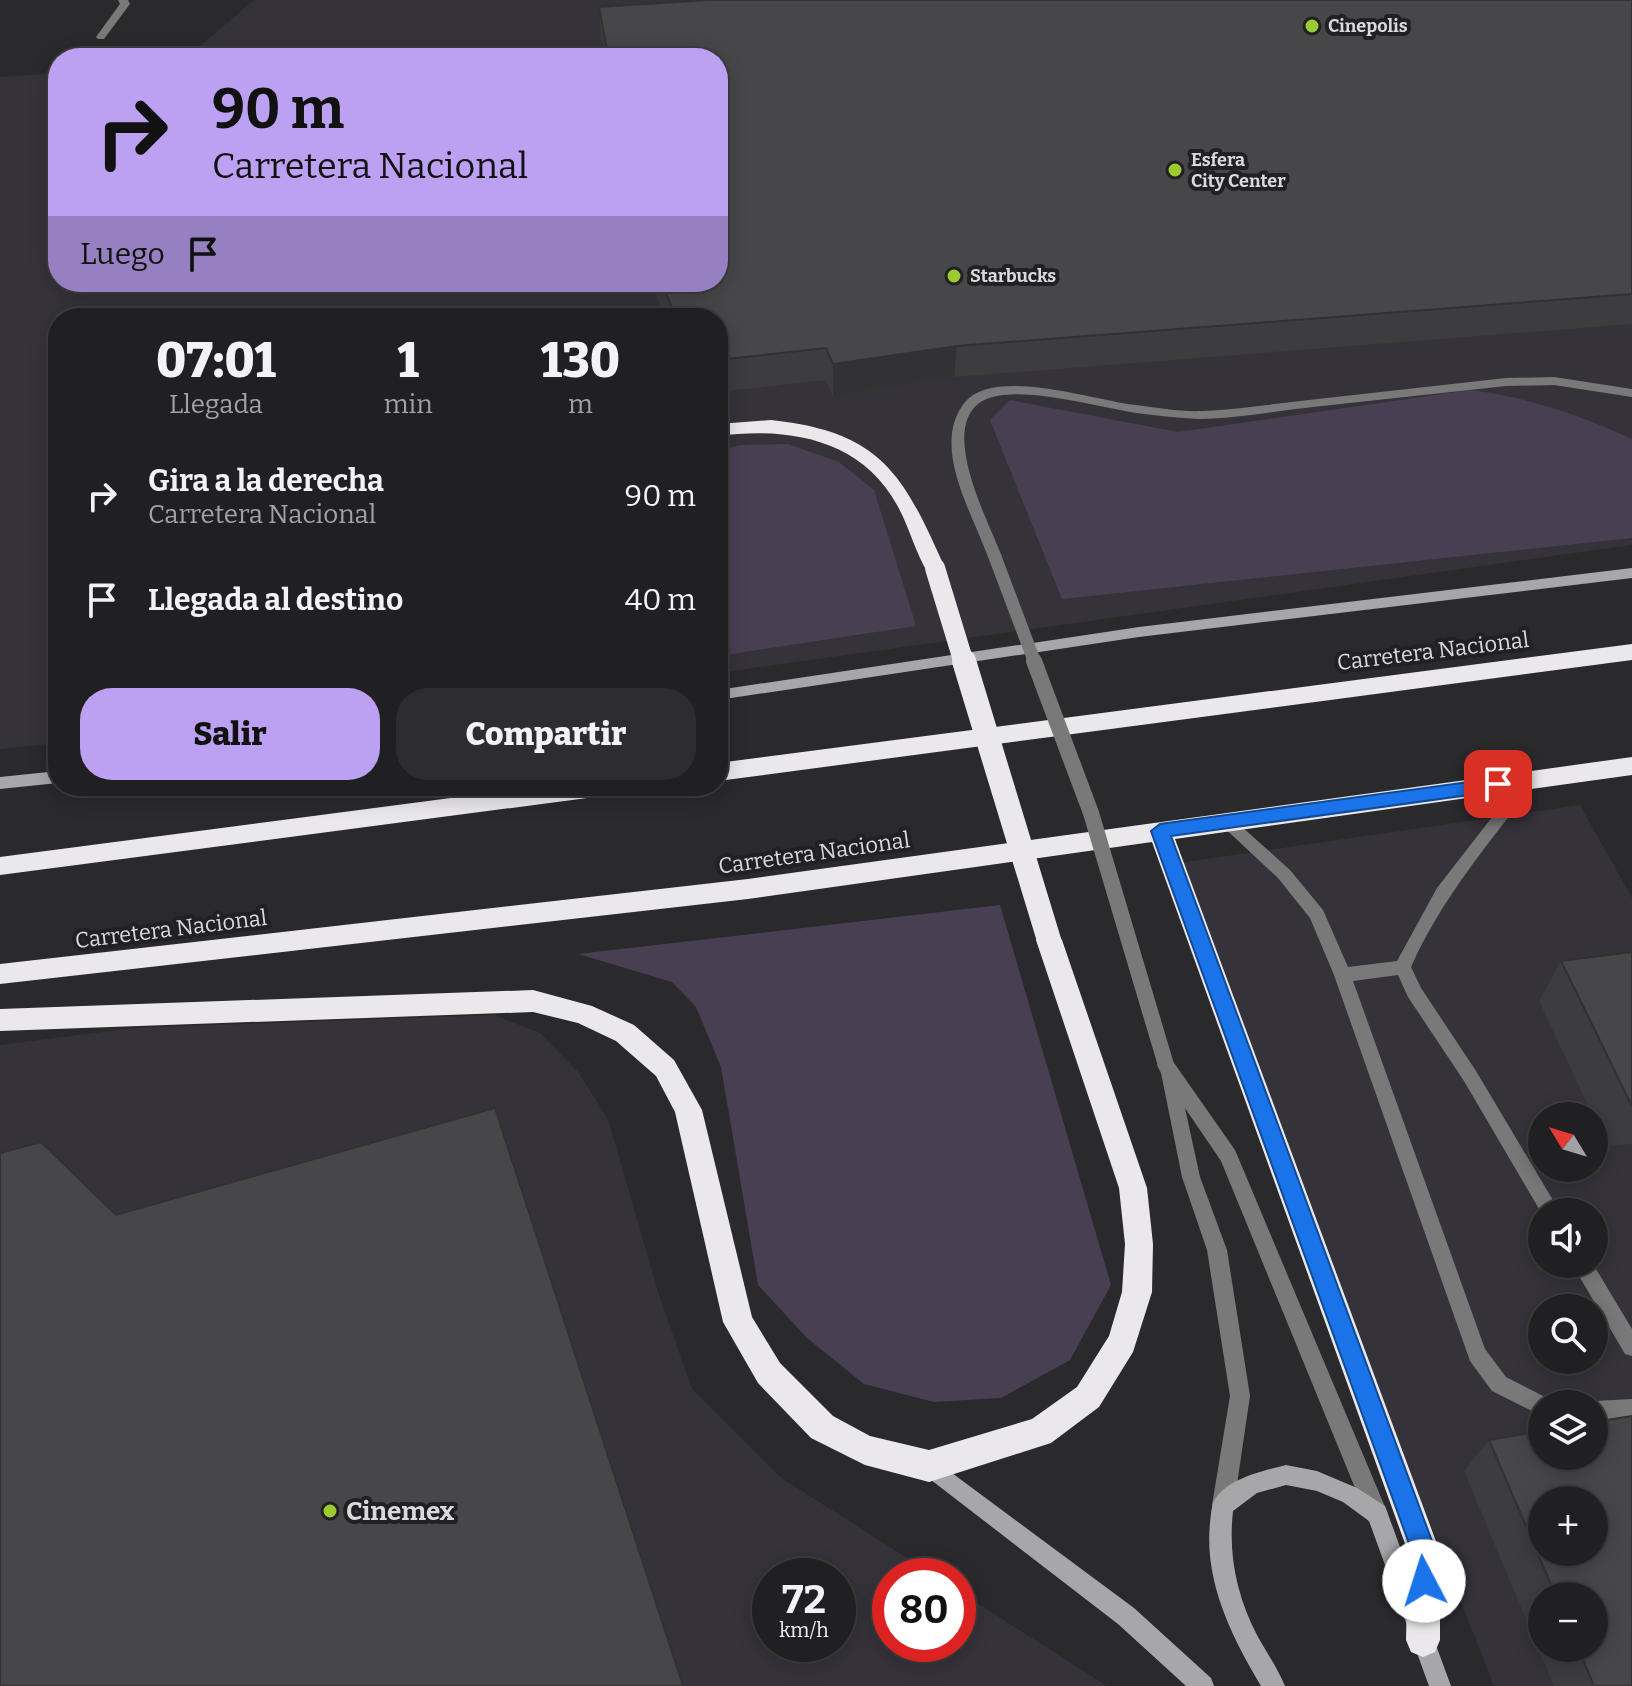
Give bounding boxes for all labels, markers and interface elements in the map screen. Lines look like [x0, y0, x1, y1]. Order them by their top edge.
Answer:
place label: Cinepolis [1328, 15, 1408, 37]
marker: Cinepolis [1303, 17, 1321, 35]
text: 90 m [212, 76, 344, 143]
icon: right [80, 80, 184, 184]
text: Carretera Nacional [212, 144, 528, 188]
place label: Esfera City Center [1191, 149, 1286, 192]
marker: Esfera City Center [1166, 161, 1184, 179]
icon: arrive [181, 232, 225, 276]
text: Luego [80, 236, 165, 272]
place label: Starbucks [970, 265, 1056, 287]
marker: Starbucks [945, 267, 963, 285]
text: 07:01 [156, 332, 276, 390]
text: 1 [398, 332, 419, 390]
text: 130 [541, 332, 620, 390]
text: Llegada [169, 389, 263, 420]
text: min [384, 389, 433, 420]
text: m [568, 389, 593, 420]
text: Gira a la derecha [148, 463, 384, 499]
icon: right [80, 474, 124, 518]
text: 90 m [625, 478, 696, 514]
text: Carretera Nacional [148, 499, 376, 530]
icon: arrive [80, 578, 124, 622]
text: Llegada al destino [148, 582, 403, 618]
text: 40 m [625, 582, 696, 618]
street label: Carretera Nacional [1335, 626, 1531, 676]
button: Salir [80, 688, 380, 780]
button: Compartir [396, 688, 696, 780]
pin [1464, 750, 1532, 818]
icon: arrive [1476, 762, 1520, 806]
street label: Carretera Nacional [716, 826, 912, 880]
street label: Carretera Nacional [73, 904, 269, 954]
north arrow [1528, 1102, 1608, 1182]
map controls [1528, 1102, 1608, 1662]
button: sound [1528, 1198, 1608, 1278]
button: search [1528, 1294, 1608, 1374]
button: layers [1528, 1390, 1608, 1470]
button: + [1528, 1486, 1608, 1566]
place label: Cinemex [346, 1496, 455, 1527]
marker: Cinemex [321, 1502, 339, 1520]
position arrow [1382, 1539, 1466, 1623]
speed limit sign: 80 [872, 1558, 976, 1662]
text: 72 [782, 1576, 826, 1624]
button: − [1528, 1582, 1608, 1662]
text: km/h [779, 1618, 829, 1642]

